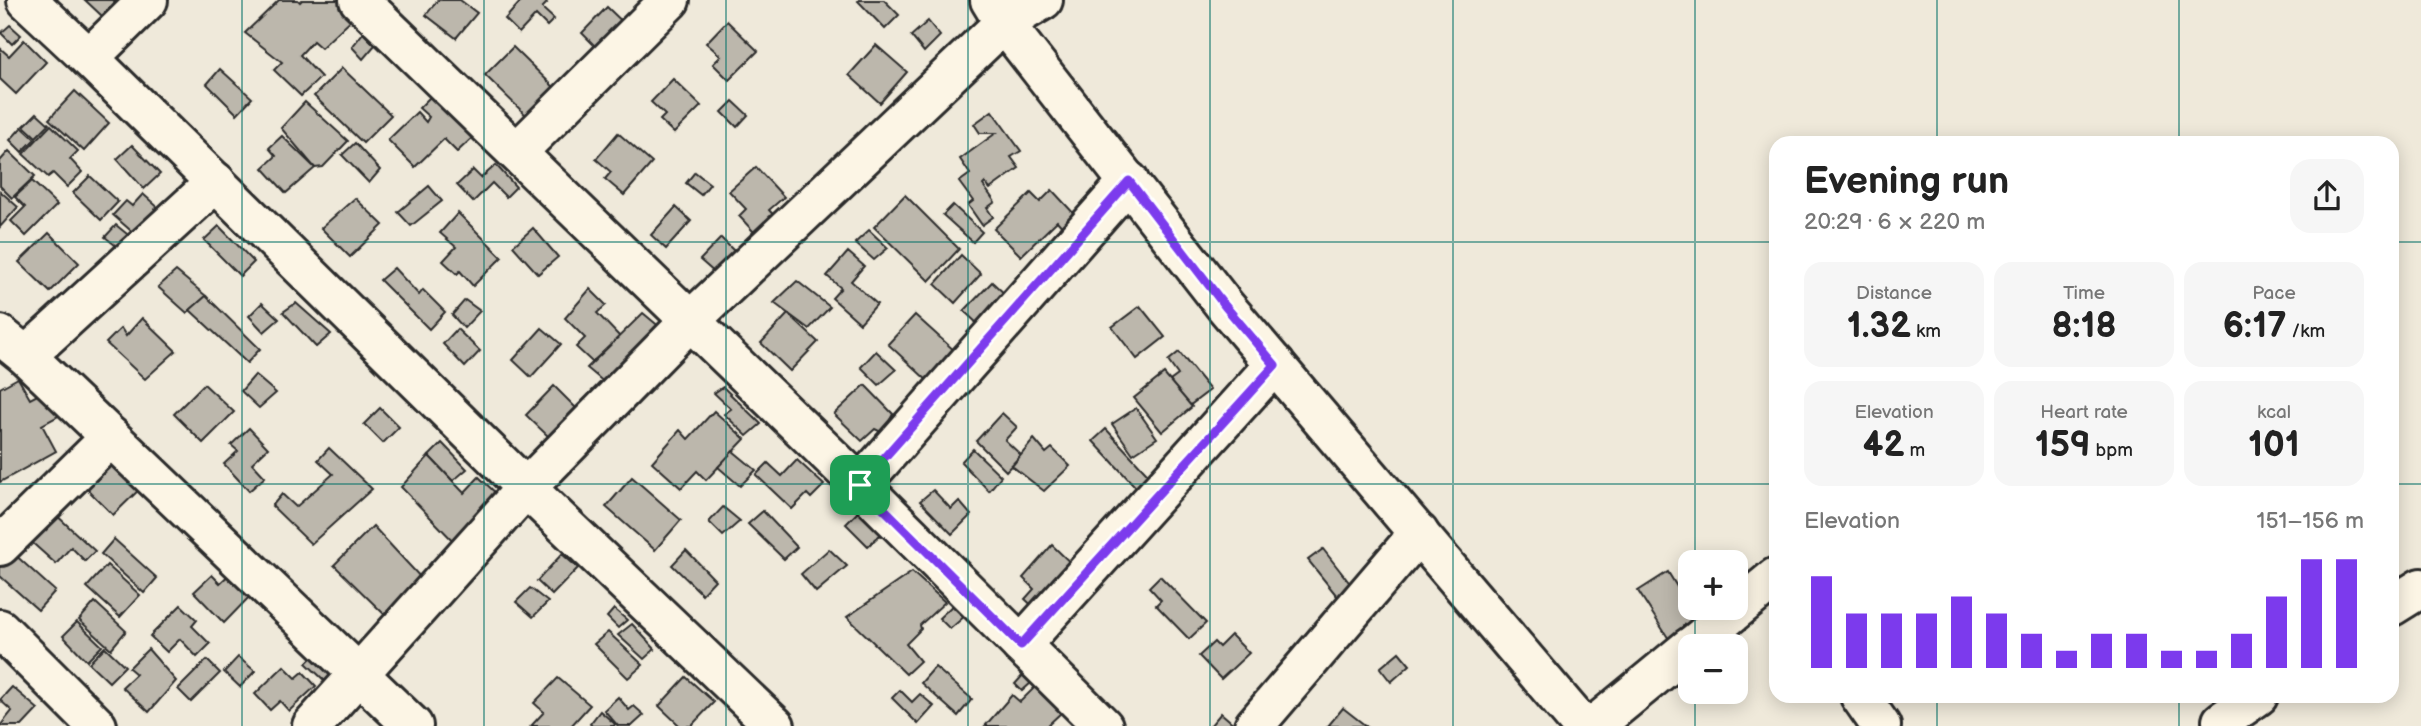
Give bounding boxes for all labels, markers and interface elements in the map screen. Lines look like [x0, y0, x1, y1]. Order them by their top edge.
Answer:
text: Evening run [1804, 159, 2009, 204]
button: share [2290, 159, 2364, 233]
text: 20:29 · 6 × 220 m [1804, 208, 1985, 236]
text: Distance [1856, 282, 1932, 305]
text: Time [2063, 282, 2105, 305]
text: Pace [2252, 282, 2296, 305]
text: 1.32 [1847, 305, 1911, 348]
text: 8:18 [2051, 305, 2117, 348]
text: 6:17 [2223, 305, 2286, 348]
text: km [1911, 320, 1941, 343]
text: /km [2286, 320, 2325, 343]
text: Elevation [1854, 401, 1934, 424]
text: Heart rate [2040, 401, 2128, 424]
text: kcal [2257, 401, 2291, 424]
text: 42 [1863, 424, 1904, 467]
text: 159 [2035, 424, 2090, 467]
text: 101 [2248, 424, 2300, 467]
text: m [1904, 439, 1925, 462]
text: bpm [2090, 439, 2133, 462]
pin [830, 455, 890, 515]
icon: arrive [841, 466, 879, 504]
text: Elevation [1804, 507, 1900, 535]
text: 151–156 m [2256, 507, 2364, 535]
map controls [1678, 550, 1748, 704]
button: + [1678, 550, 1748, 620]
button: − [1678, 634, 1748, 704]

